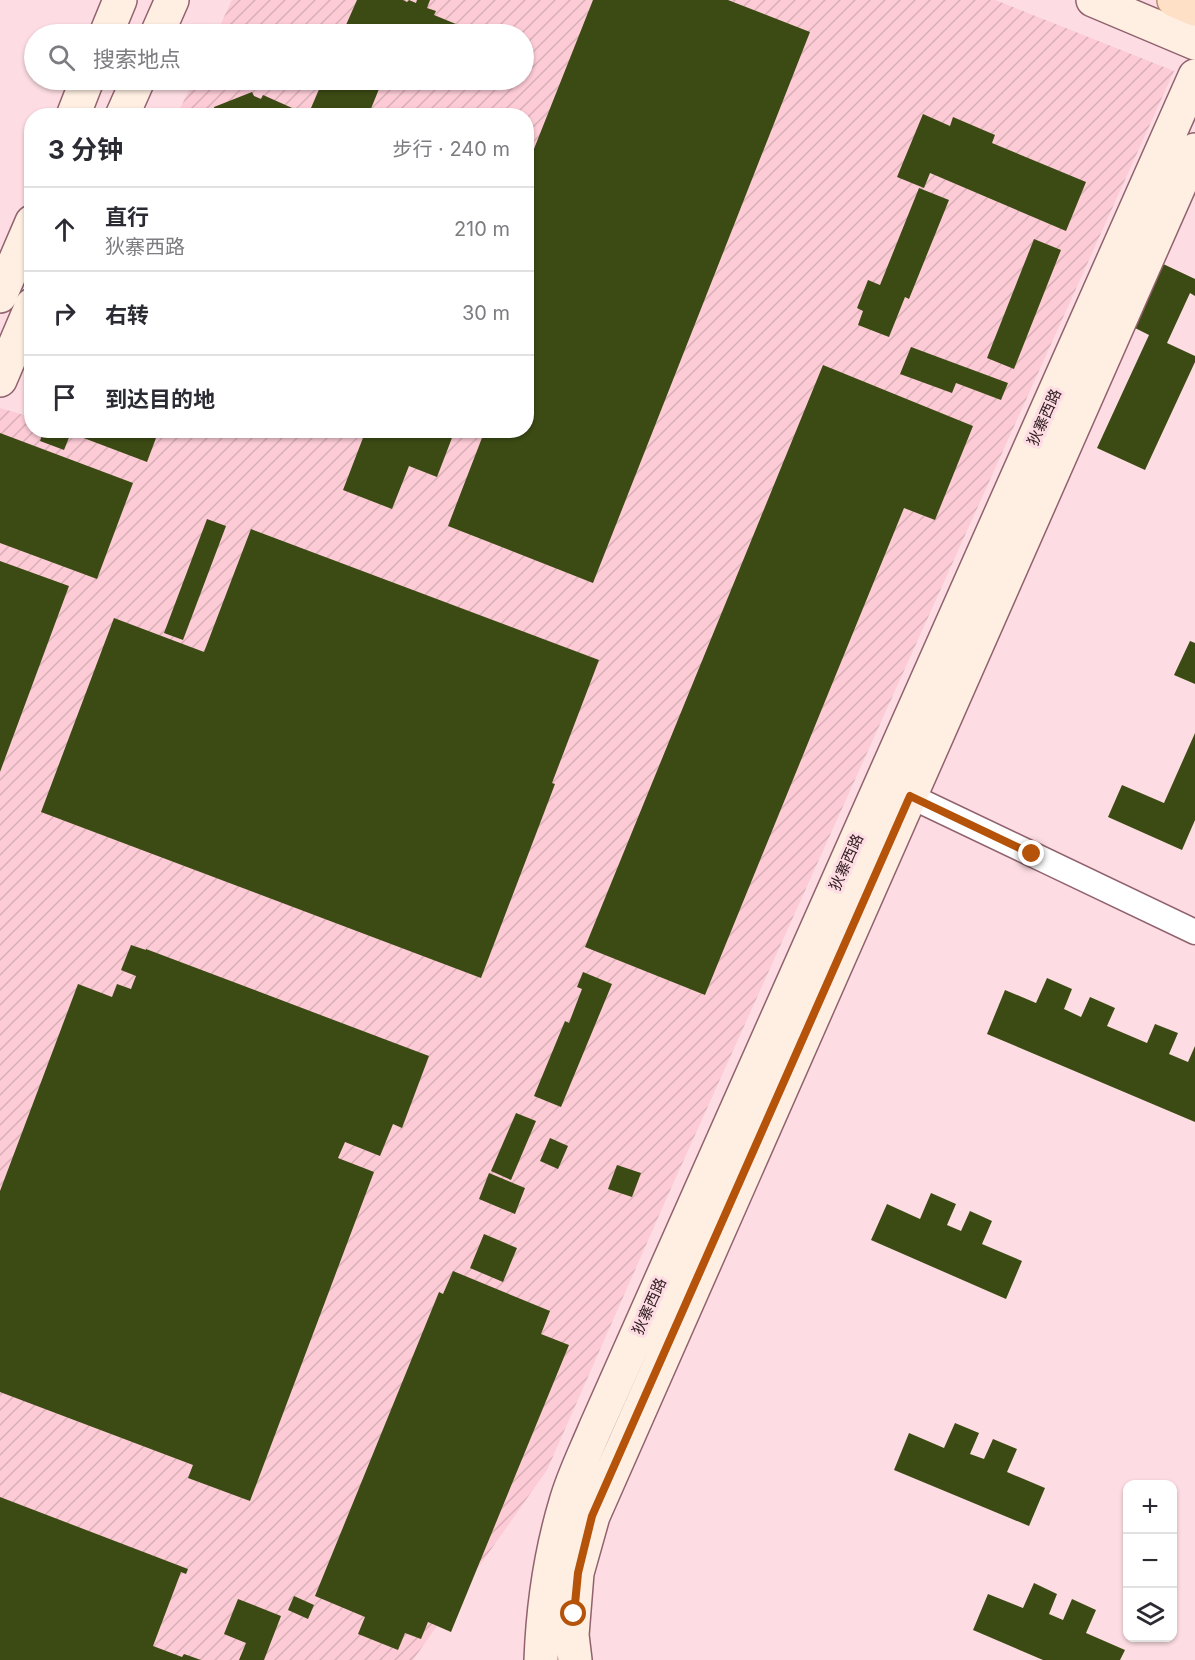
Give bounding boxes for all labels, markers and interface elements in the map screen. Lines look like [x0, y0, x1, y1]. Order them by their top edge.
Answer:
search box [24, 24, 534, 90]
icon: search [45, 41, 78, 74]
text: 搜索地点 [93, 46, 181, 72]
text: 3 分钟 [48, 134, 123, 165]
text: 步行 · 240 m [392, 137, 510, 161]
text: 直行 [105, 204, 149, 230]
icon: ahead [48, 213, 81, 246]
text: 210 m [454, 217, 510, 241]
text: 狄寨西路 [105, 235, 185, 259]
icon: right [48, 297, 81, 330]
text: 30 m [462, 301, 510, 325]
text: 右转 [105, 302, 149, 328]
icon: arrive [48, 381, 81, 414]
text: 到达目的地 [105, 386, 215, 412]
street label: 狄寨西路 [1023, 386, 1065, 448]
street label: 狄寨西路 [825, 831, 867, 893]
route end [1018, 840, 1044, 866]
street label: 狄寨西路 [628, 1275, 670, 1337]
map controls [1123, 1480, 1177, 1642]
button: + [1123, 1480, 1177, 1534]
button: − [1123, 1534, 1177, 1588]
button: layers [1123, 1588, 1177, 1642]
route start [560, 1600, 586, 1626]

